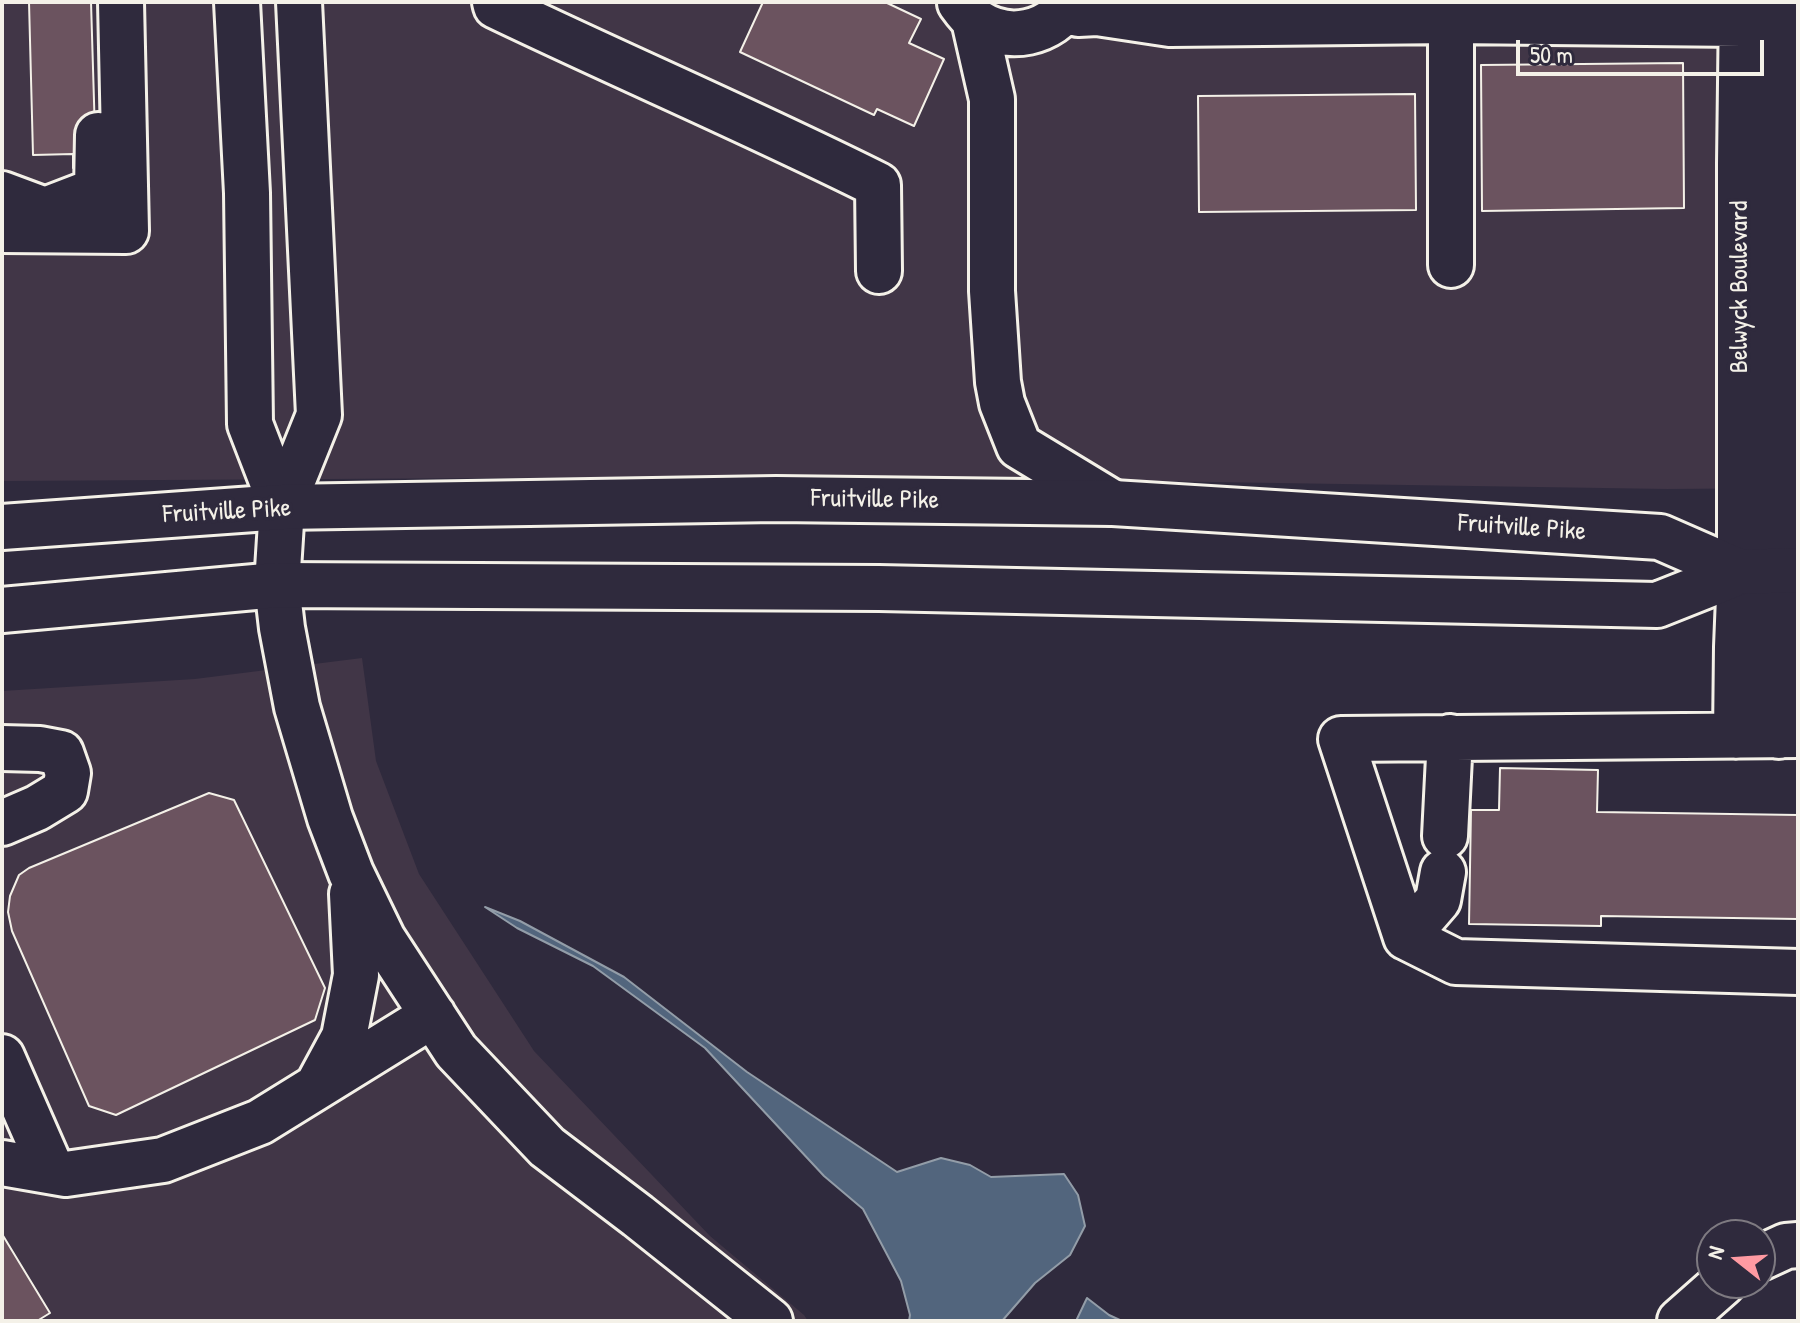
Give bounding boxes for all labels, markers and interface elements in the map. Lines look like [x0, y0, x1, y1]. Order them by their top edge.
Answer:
scale bar [1520, 24, 1768, 74]
text: 50 m [1530, 38, 1573, 70]
street label: Belwyck Boulevard [1724, 201, 1756, 373]
street label: Fruitville Pike [811, 483, 939, 517]
street label: Fruitville Pike [162, 493, 292, 531]
street label: Fruitville Pike [1457, 508, 1587, 548]
north arrow [1696, 1219, 1776, 1299]
text: N [1699, 1243, 1731, 1263]

